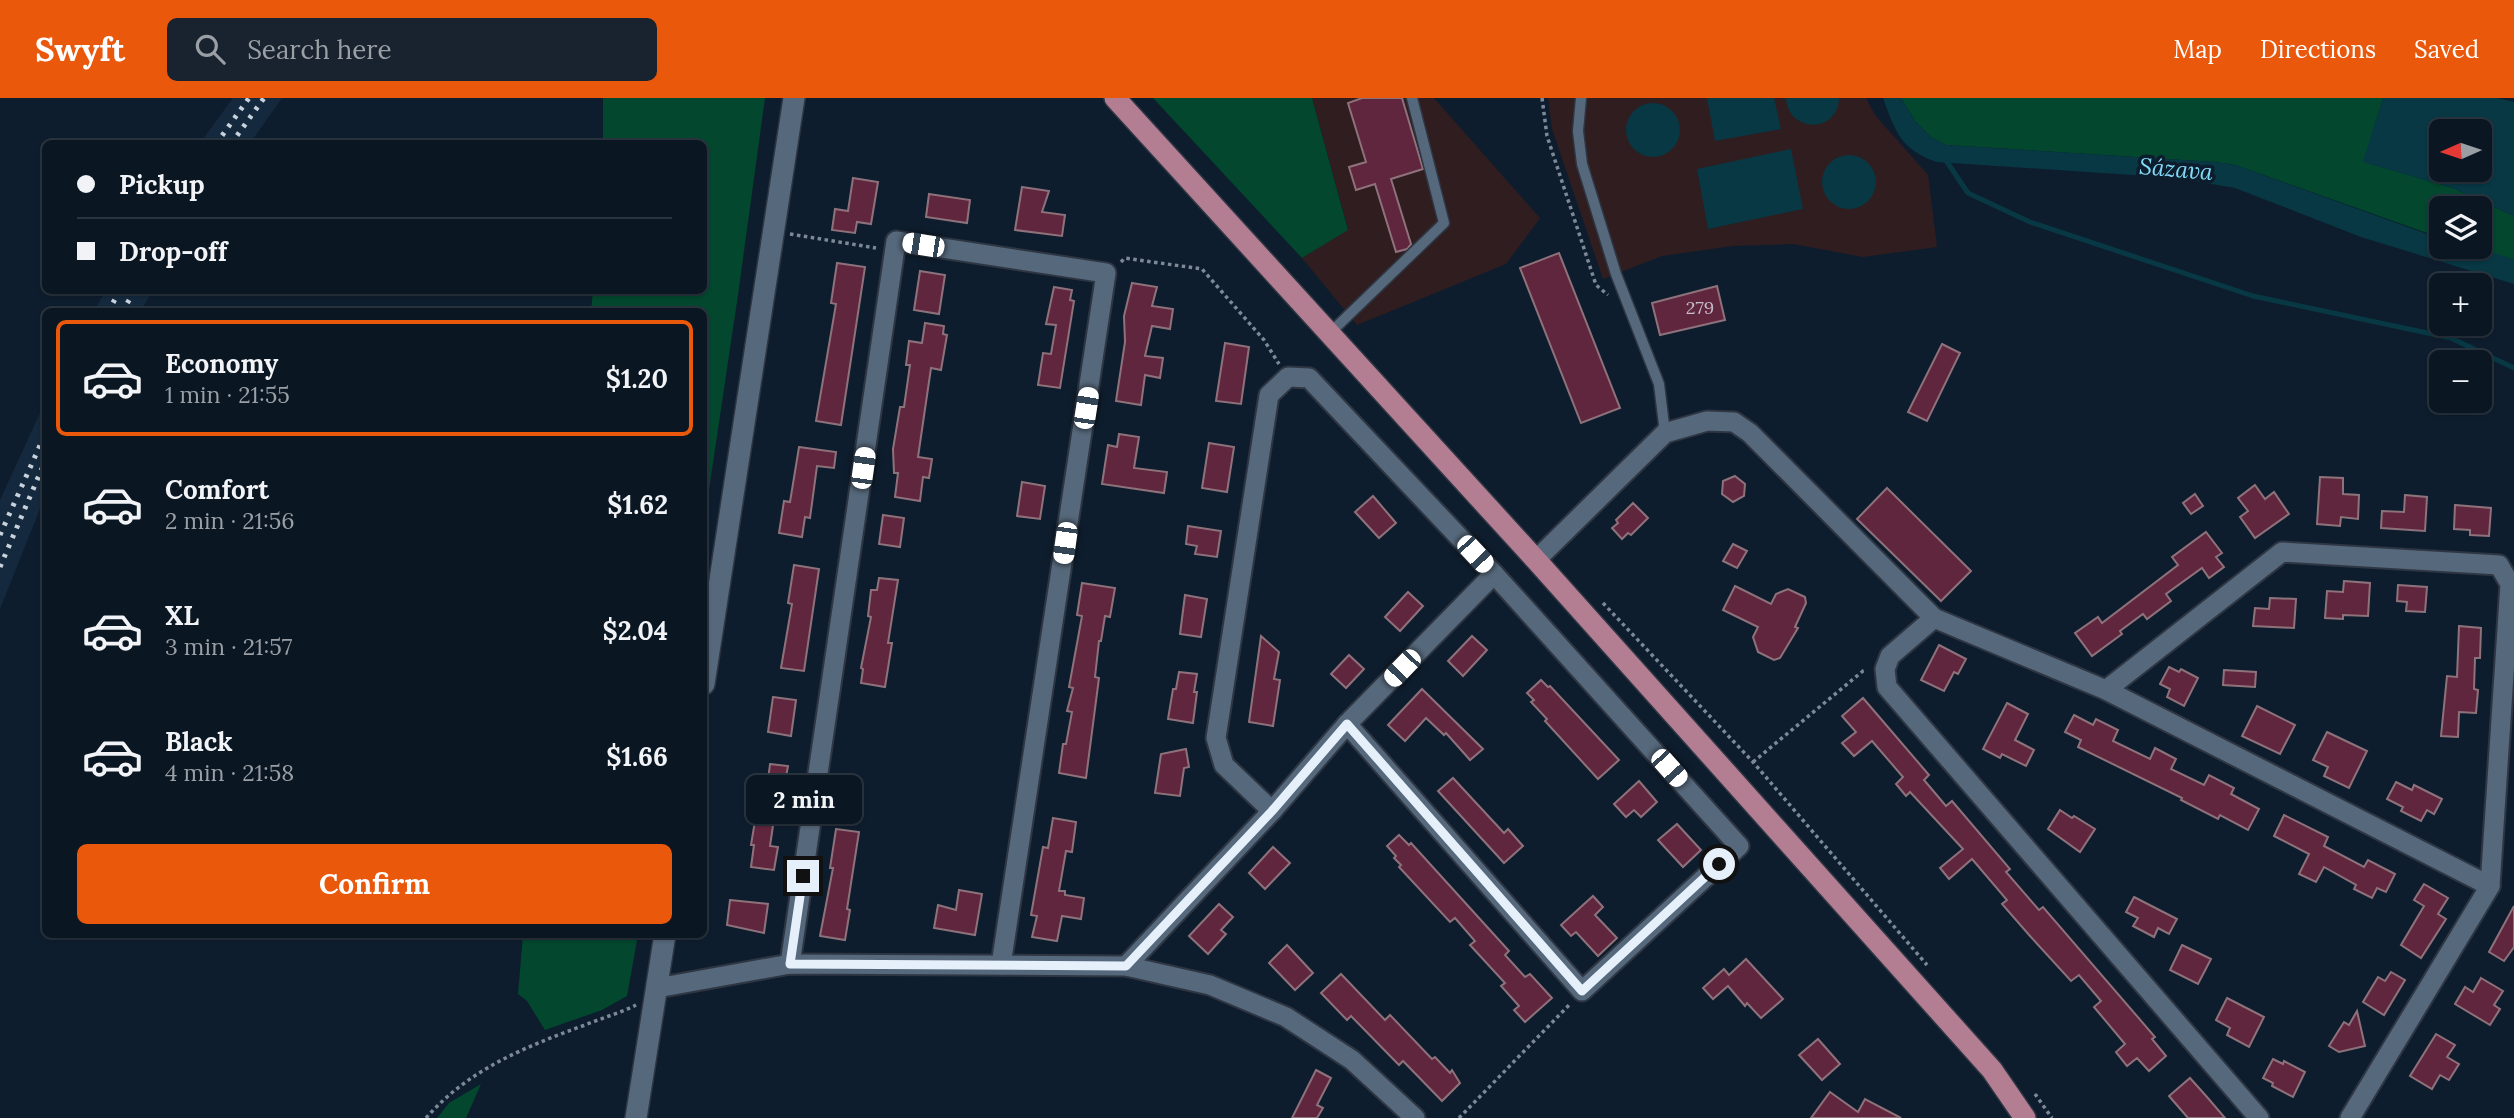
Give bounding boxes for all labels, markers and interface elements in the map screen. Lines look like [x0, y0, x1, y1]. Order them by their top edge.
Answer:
search box [167, 18, 657, 81]
text: Swyft [35, 28, 125, 70]
icon: search [191, 30, 229, 68]
text: Search here [247, 33, 391, 66]
text: Map [2173, 34, 2222, 65]
text: Directions [2260, 34, 2376, 65]
text: Saved [2414, 34, 2479, 65]
north arrow [2429, 119, 2492, 182]
map controls [2429, 119, 2492, 413]
water label: Sázava [2138, 151, 2214, 186]
text: Pickup [119, 168, 205, 201]
button: layers [2429, 196, 2492, 259]
car [901, 231, 946, 259]
text: Drop-off [119, 235, 227, 268]
button: + [2429, 273, 2492, 336]
house number: 279 [1686, 296, 1714, 319]
icon: car [81, 347, 144, 410]
text: Economy [165, 347, 278, 380]
button: − [2429, 350, 2492, 413]
text: $1.20 [606, 362, 668, 395]
text: 1 min · 21:55 [165, 380, 290, 409]
car [1073, 386, 1100, 430]
car [850, 446, 877, 490]
icon: car [81, 473, 144, 536]
text: Comfort [165, 473, 269, 506]
text: $1.62 [607, 488, 668, 521]
text: 2 min · 21:56 [165, 506, 295, 535]
car [1052, 521, 1079, 565]
car [1453, 531, 1498, 577]
icon: car [81, 599, 144, 662]
text: XL [165, 599, 199, 632]
text: $2.04 [602, 614, 668, 647]
text: 3 min · 21:57 [165, 632, 292, 661]
car [1380, 646, 1425, 690]
icon: car [81, 725, 144, 788]
text: Black [165, 725, 233, 758]
text: $1.66 [606, 740, 668, 773]
car [1648, 745, 1691, 791]
text: 4 min · 21:58 [165, 758, 294, 787]
callout: 2 min [745, 774, 861, 824]
text: 2 min [773, 785, 835, 814]
button: Confirm [77, 844, 672, 924]
route start [1703, 848, 1735, 880]
route end [787, 860, 819, 892]

